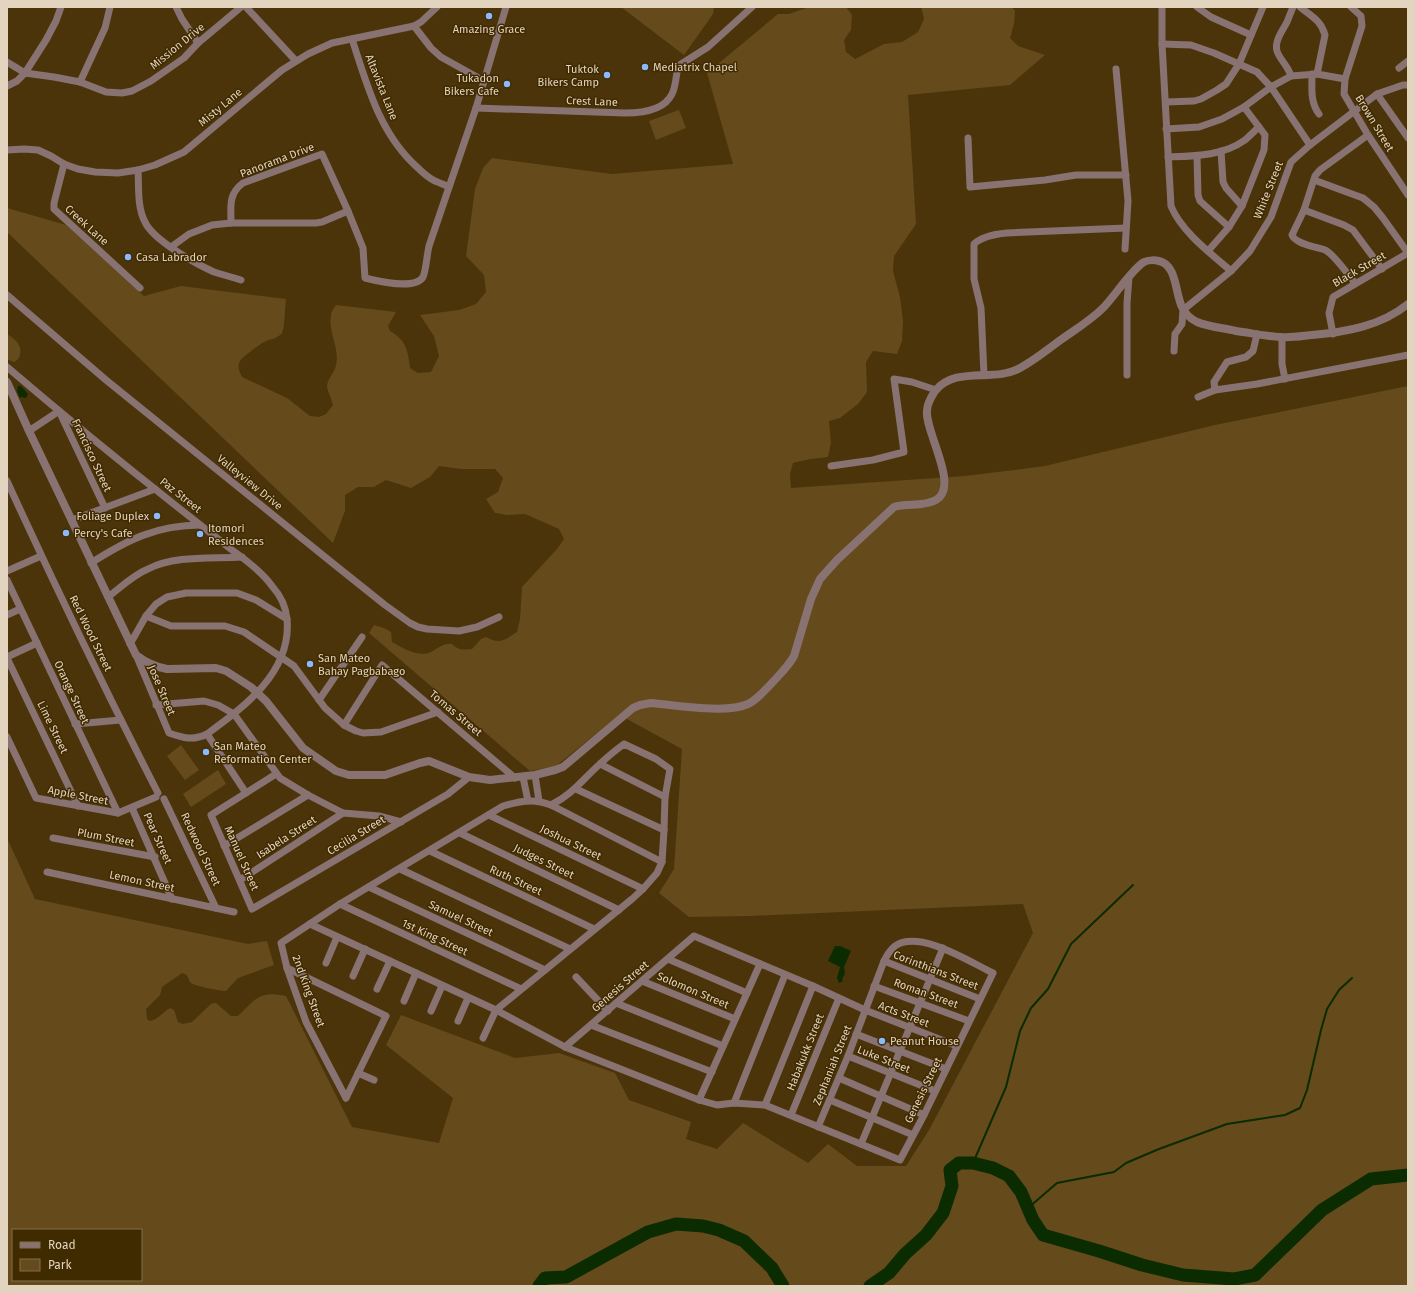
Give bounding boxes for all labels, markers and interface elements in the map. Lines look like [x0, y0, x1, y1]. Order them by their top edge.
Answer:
marker: Amazing Grace [484, 11, 494, 21]
street label: Mission Drive [147, 20, 207, 72]
place label: Amazing Grace [453, 23, 525, 36]
street label: Altavista Lane [362, 53, 401, 122]
place label: Mediatrix Chapel [653, 61, 737, 74]
marker: Mediatrix Chapel [640, 62, 650, 72]
place label: Tuktok Bikers Camp [538, 63, 599, 89]
marker: Tuktok Bikers Camp [602, 70, 612, 80]
place label: Tukadon Bikers Cafe [444, 72, 499, 98]
marker: Tukadon Bikers Cafe [502, 79, 512, 89]
street label: Misty Lane [196, 85, 245, 129]
street label: Brown Street [1352, 92, 1397, 154]
street label: Crest Lane [566, 94, 618, 109]
street label: Panorama Drive [238, 140, 316, 181]
street label: White Street [1251, 159, 1286, 221]
street label: Creek Lane [62, 202, 111, 248]
street label: Black Street [1330, 249, 1388, 290]
place label: Casa Labrador [136, 251, 208, 264]
marker: Casa Labrador [123, 252, 133, 262]
street label: Francisco Street [69, 417, 114, 494]
street label: Valleyview Drive [214, 452, 285, 513]
street label: Paz Street [157, 475, 204, 516]
place label: Foliage Duplex [76, 510, 150, 523]
marker: Foliage Duplex [152, 511, 162, 521]
place label: Itomori Residences [208, 522, 264, 548]
place label: Percy's Cafe [74, 527, 133, 540]
marker: Percy's Cafe [61, 528, 71, 538]
marker: Itomori Residences [195, 529, 205, 539]
street label: Red Wood Street [66, 593, 115, 673]
place label: San Mateo Bahay Pagbabago [318, 652, 405, 678]
street label: Orange Street [51, 659, 92, 726]
marker: San Mateo Bahay Pagbabago [305, 659, 315, 669]
street label: Jose Street [145, 663, 178, 717]
street label: Tomas Street [427, 688, 485, 739]
street label: Lime Street [34, 699, 71, 756]
place label: San Mateo Reformation Center [214, 740, 312, 766]
marker: San Mateo Reformation Center [201, 747, 211, 757]
street label: Apple Street [47, 783, 109, 808]
street label: Pear Street [140, 810, 175, 866]
street label: Redwood Street [178, 811, 223, 888]
street label: Isabela Street [254, 813, 319, 862]
street label: Cecilia Street [325, 813, 388, 858]
street label: Joshua Street [538, 822, 604, 863]
street label: Manuel Street [221, 824, 262, 893]
street label: Plum Street [76, 826, 136, 849]
street label: Judges Street [511, 841, 576, 882]
street label: Ruth Street [488, 863, 544, 898]
street label: Lemon Street [108, 868, 176, 895]
street label: Samuel Street [426, 898, 495, 939]
street label: 1st King Street [400, 916, 470, 958]
street label: Corinthians Street [891, 948, 980, 993]
street label: 2nd King Street [289, 953, 328, 1029]
street label: Genesis Street [589, 958, 652, 1015]
street label: Solomon Street [655, 969, 731, 1012]
street label: Roman Street [892, 976, 960, 1011]
street label: Acts Street [877, 999, 931, 1030]
street label: Habakukk Street [784, 1012, 827, 1093]
street label: Zephaniah Street [810, 1023, 854, 1107]
place label: Peanut House [890, 1035, 959, 1048]
marker: Peanut House [877, 1036, 887, 1046]
street label: Luke Street [855, 1043, 912, 1076]
street label: Genesis Street [902, 1055, 945, 1125]
legend [12, 1229, 142, 1281]
text: Road [48, 1238, 76, 1252]
text: Park [48, 1258, 72, 1272]

